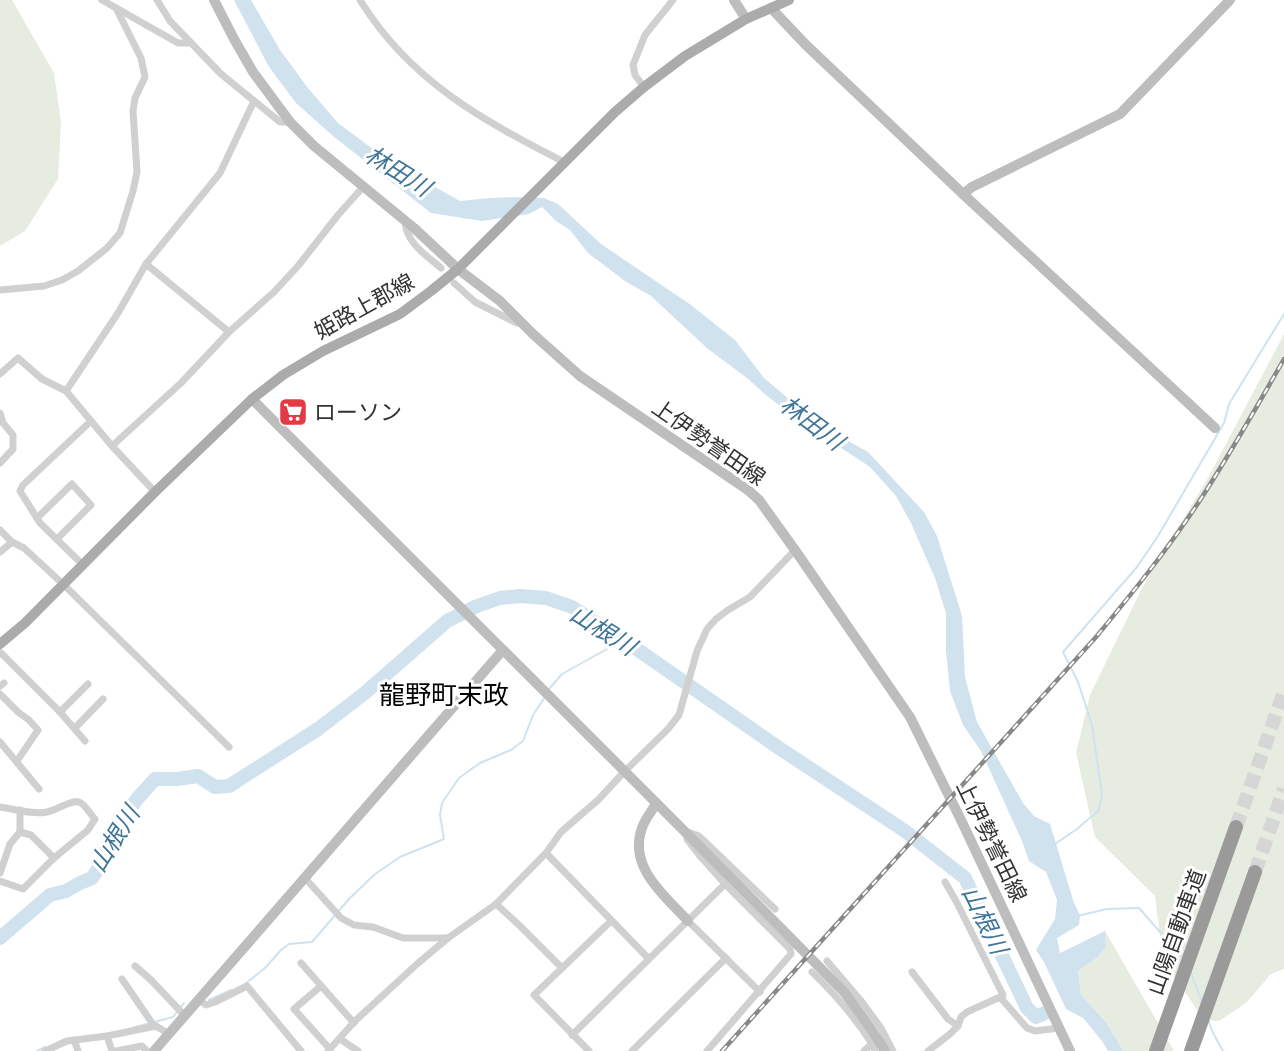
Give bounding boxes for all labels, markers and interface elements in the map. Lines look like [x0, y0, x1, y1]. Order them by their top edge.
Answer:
water label: 林田川 [359, 139, 439, 205]
street label: 姫路上郡線 [309, 267, 419, 345]
water label: 林田川 [774, 389, 852, 459]
street label: 上伊勢誉田線 [647, 393, 771, 491]
supermarket icon: ローソン [277, 396, 309, 428]
place label: ローソン [314, 398, 402, 426]
water label: 山根川 [564, 598, 644, 664]
district label: 龍野町末政 [379, 678, 509, 711]
street label: 上伊勢誉田線 [950, 776, 1034, 906]
water label: 山根川 [82, 798, 148, 878]
street label: 山陽自動車道 [1140, 865, 1212, 999]
water label: 山根川 [955, 881, 1016, 962]

